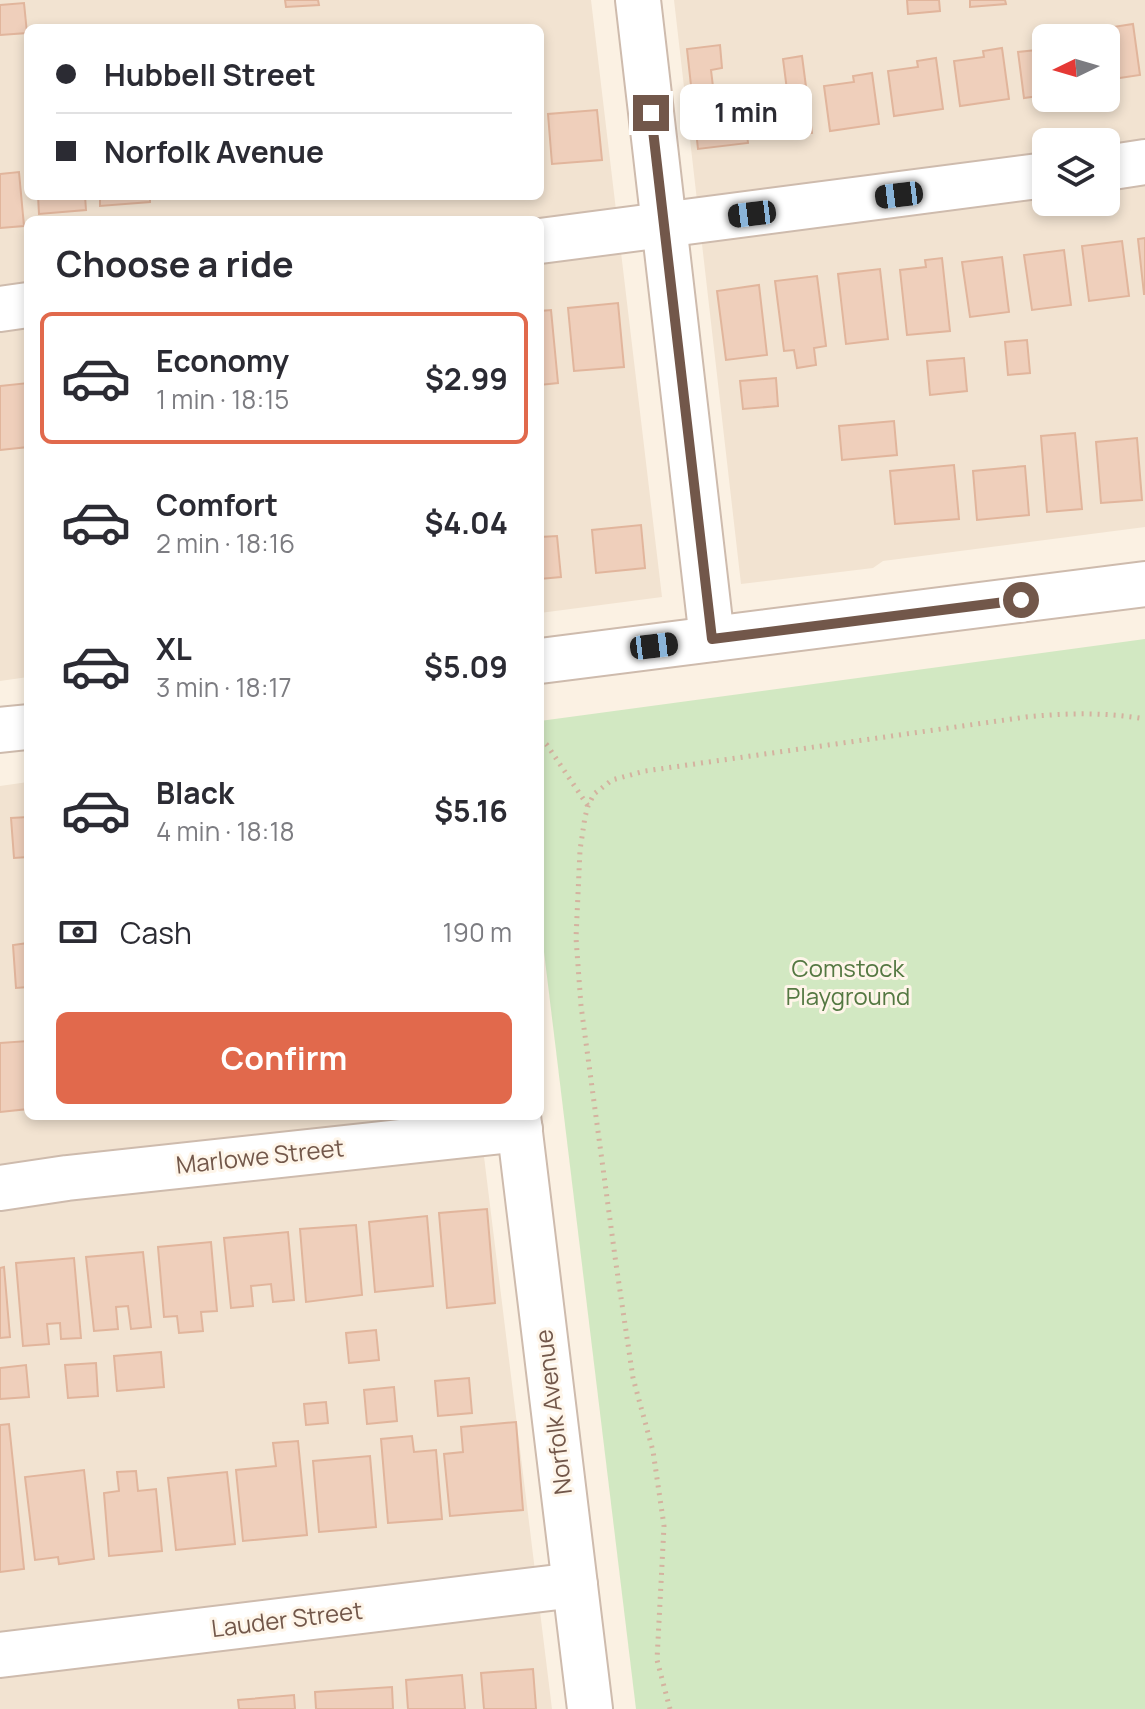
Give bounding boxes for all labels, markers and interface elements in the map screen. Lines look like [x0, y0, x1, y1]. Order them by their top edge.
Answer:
north arrow [1032, 24, 1120, 112]
map controls [1032, 24, 1120, 216]
text: Hubbell Street [104, 54, 316, 95]
callout: 1 min [679, 85, 811, 141]
text: 1 min [714, 94, 778, 130]
route end [633, 95, 669, 131]
button: layers [1032, 128, 1120, 216]
text: Norfolk Avenue [104, 131, 324, 172]
car [874, 180, 924, 210]
car [727, 199, 777, 229]
text: Choose a ride [56, 239, 294, 288]
text: Economy [156, 340, 289, 381]
icon: car [60, 342, 132, 414]
text: $2.99 [425, 358, 508, 399]
text: 1 min · 18:15 [156, 381, 289, 417]
text: Comfort [156, 484, 278, 525]
icon: car [60, 486, 132, 558]
text: $4.04 [424, 502, 508, 543]
text: 2 min · 18:16 [156, 525, 295, 561]
route start [1003, 582, 1039, 618]
text: XL [156, 628, 192, 669]
icon: car [60, 630, 132, 702]
car [629, 631, 679, 661]
text: $5.09 [424, 646, 508, 687]
text: 3 min · 18:17 [156, 669, 292, 705]
text: Black [156, 772, 234, 813]
icon: car [60, 774, 132, 846]
text: $5.16 [434, 790, 508, 831]
text: 4 min · 18:18 [156, 813, 295, 849]
icon: cash [56, 910, 100, 954]
text: Cash [120, 912, 192, 953]
text: 190 m [443, 914, 512, 950]
park label: Comstock Playground [786, 951, 910, 1012]
button: Confirm [56, 1012, 512, 1104]
street label: Marlowe Street [174, 1130, 345, 1181]
street label: Norfolk Avenue [526, 1328, 579, 1497]
street label: Lauder Street [209, 1593, 364, 1644]

